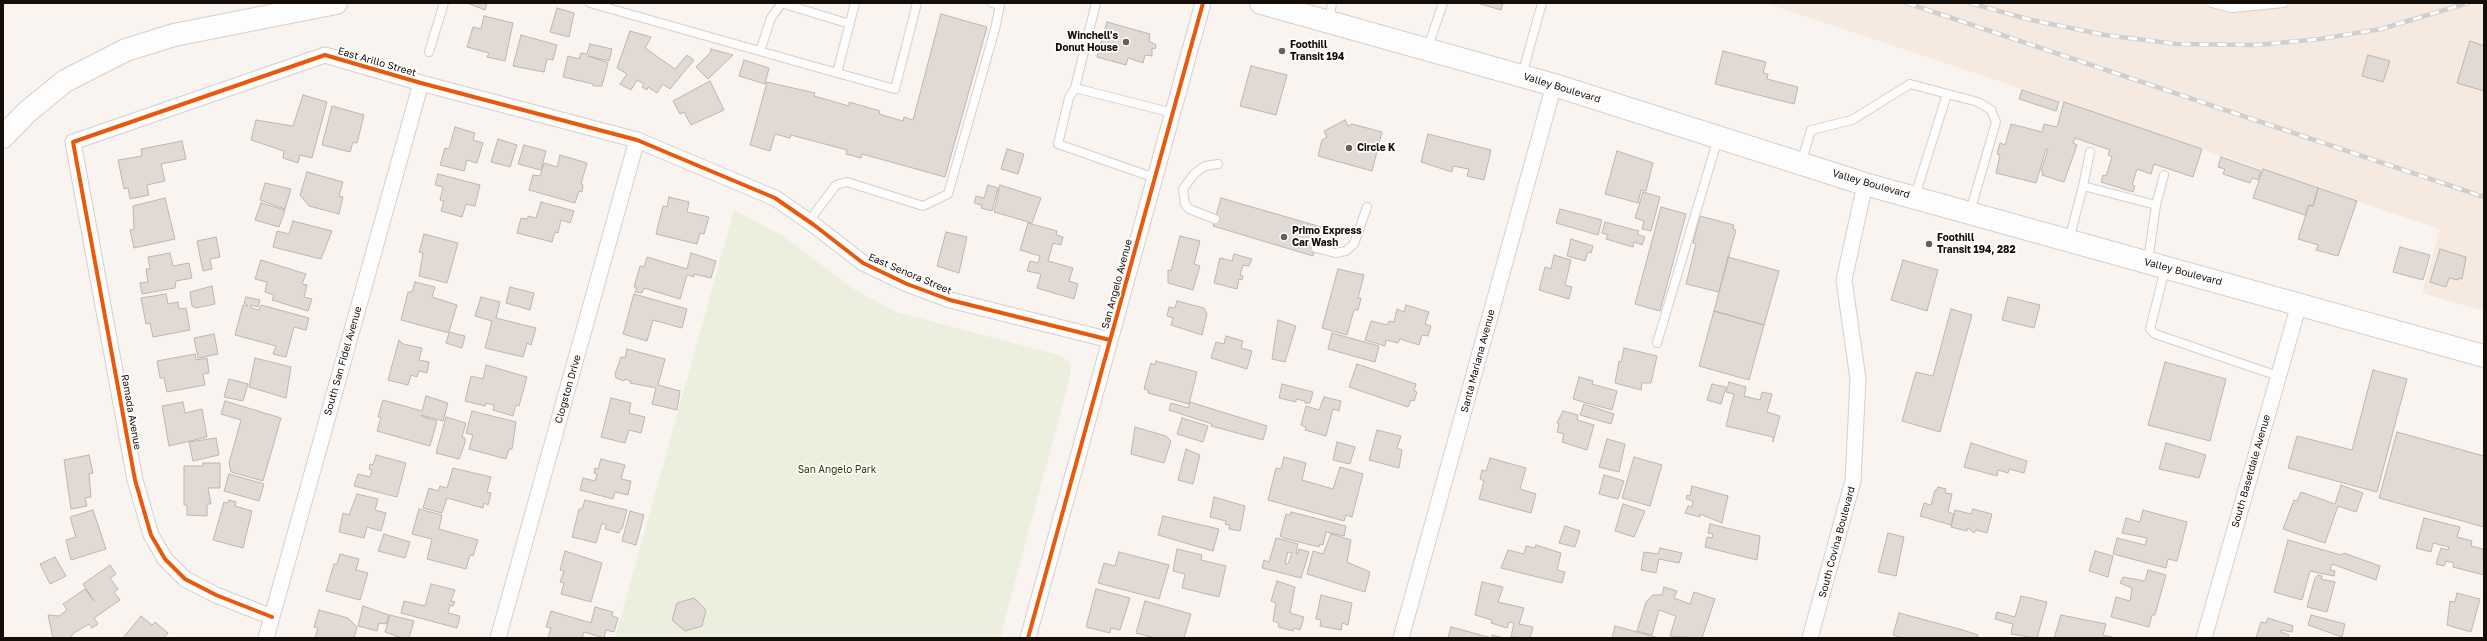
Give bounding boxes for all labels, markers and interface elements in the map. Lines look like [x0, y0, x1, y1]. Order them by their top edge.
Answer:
place label: Winchell's Donut House [1055, 30, 1118, 54]
marker: Winchell's Donut House [1121, 37, 1131, 47]
place label: Foothill Transit 194 [1290, 39, 1344, 62]
street label: East Arillo Street [336, 45, 418, 79]
marker: Foothill Transit 194 [1277, 46, 1287, 56]
street label: Valley Boulevard [1522, 71, 1602, 105]
place label: Circle K [1357, 142, 1395, 154]
marker: Circle K [1344, 143, 1354, 153]
street label: Valley Boulevard [1831, 167, 1911, 201]
place label: Primo Express Car Wash [1292, 225, 1362, 248]
marker: Primo Express Car Wash [1279, 232, 1289, 242]
place label: Foothill Transit 194, 282 [1937, 232, 2016, 256]
street label: San Angelo Avenue [1099, 238, 1135, 330]
marker: Foothill Transit 194, 282 [1924, 239, 1934, 249]
street label: East Senora Street [867, 251, 953, 297]
street label: Valley Boulevard [2143, 256, 2223, 288]
street label: South San Fidel Avenue [322, 305, 364, 417]
street label: Santa Mariana Avenue [1458, 308, 1498, 414]
street label: Clogston Drive [552, 353, 584, 425]
street label: Ramada Avenue [118, 373, 144, 451]
street label: South Basetdale Avenue [2229, 413, 2273, 529]
park label: San Angelo Park [798, 464, 876, 476]
street label: South Covina Boulevard [1816, 485, 1858, 599]

